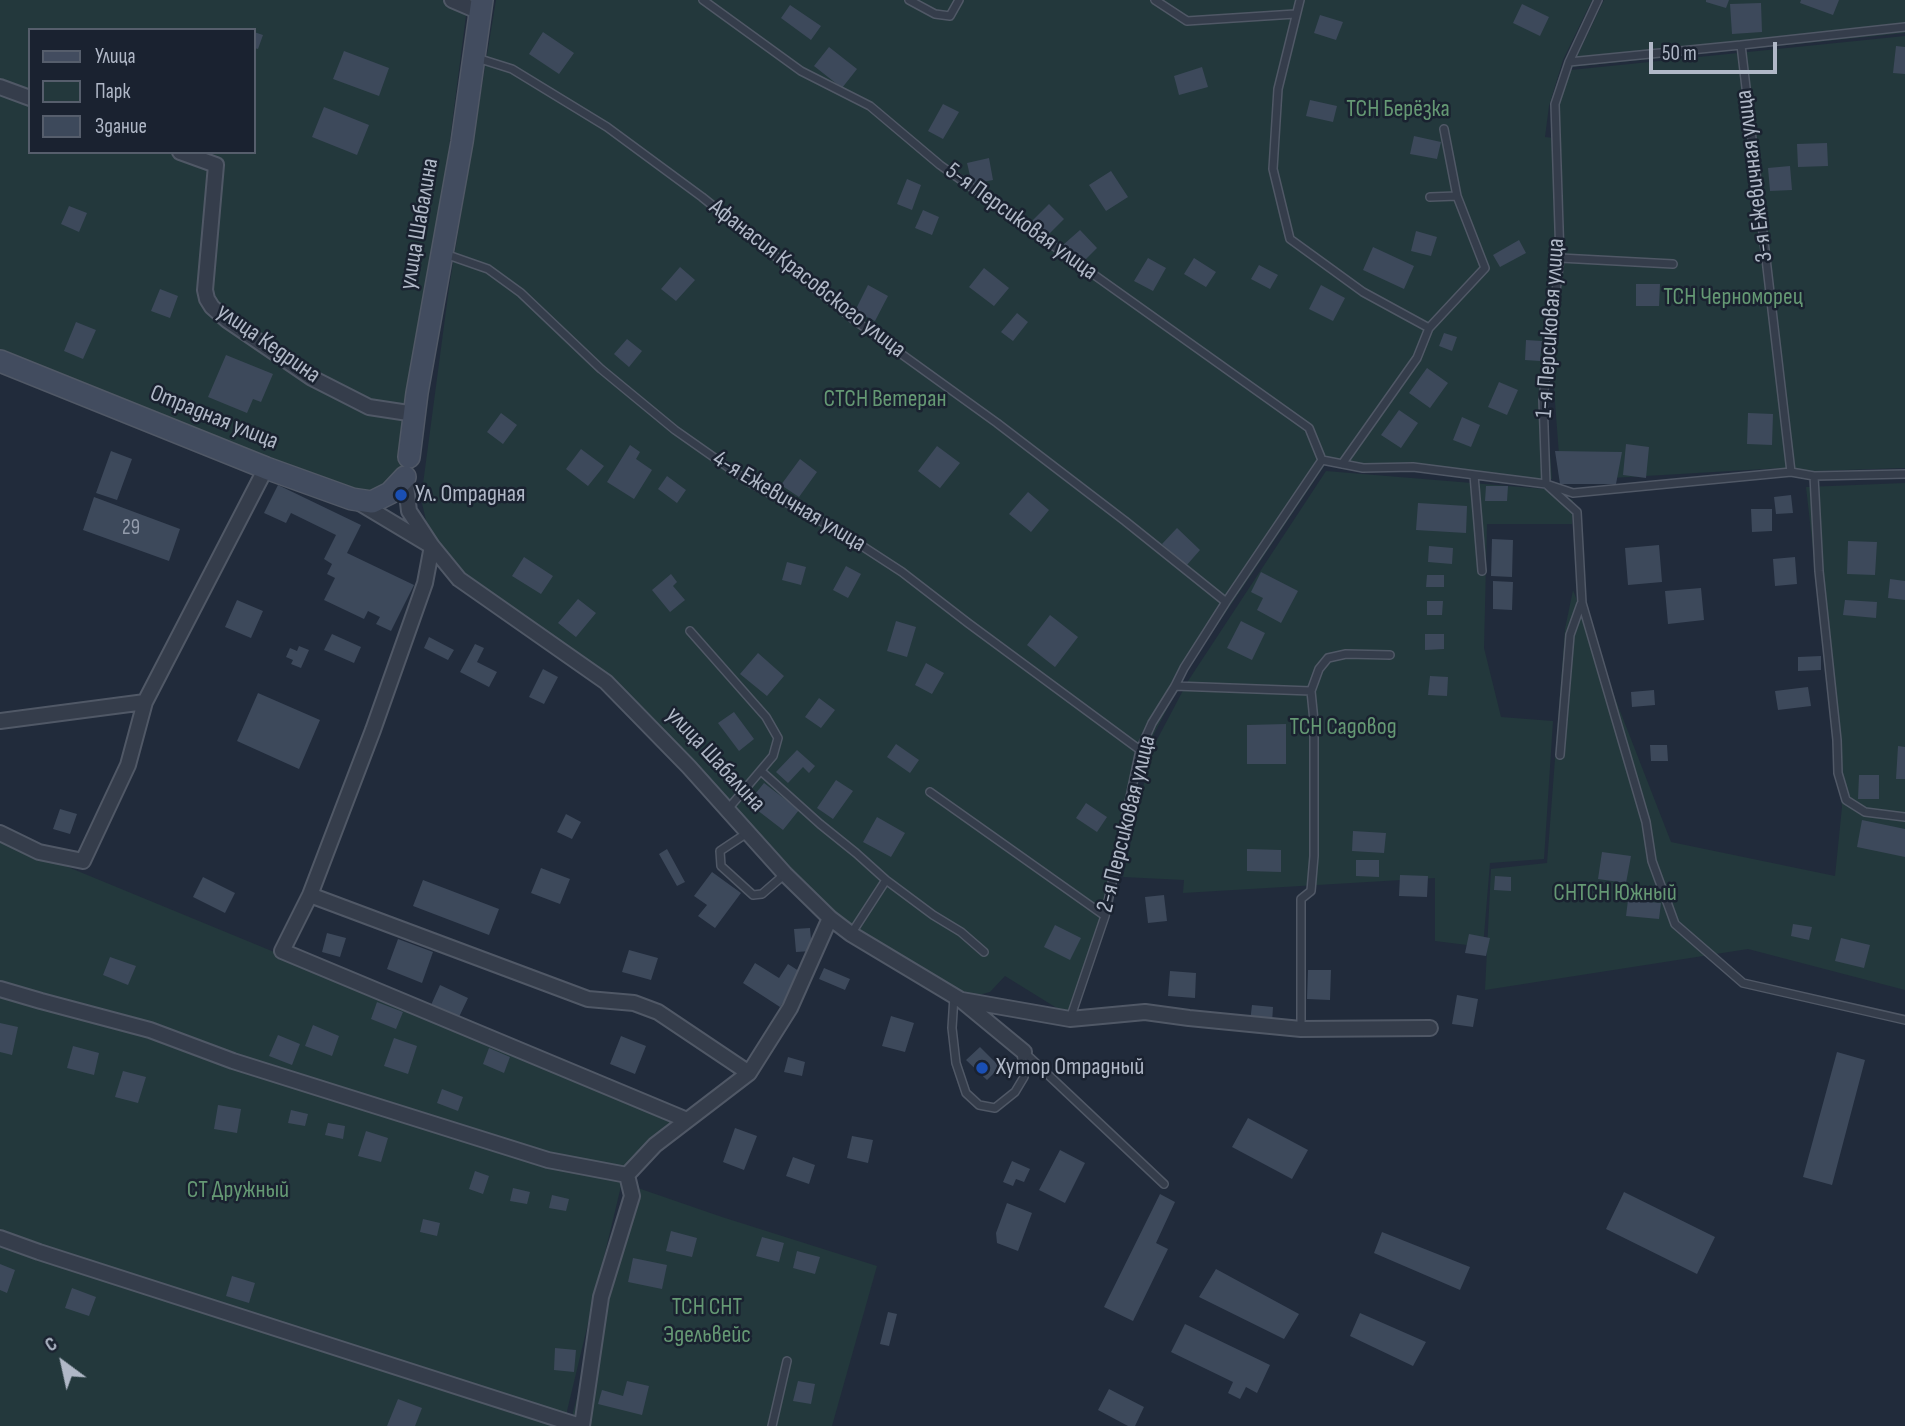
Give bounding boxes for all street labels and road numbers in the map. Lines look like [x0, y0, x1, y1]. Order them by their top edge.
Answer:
street label: 3-я Ежевичная улица [1730, 88, 1780, 264]
street label: улица Шабалина [394, 156, 446, 292]
street label: 5-я Персиковая улица [939, 157, 1103, 287]
street label: Афанасия Красовского улица [703, 193, 911, 365]
street label: 1-я Персиковая улица [1530, 237, 1572, 419]
street label: улица Кедрина [211, 298, 325, 390]
street label: Отрадная улица [146, 379, 282, 457]
street label: 4-я Ежевичная улица [707, 445, 871, 559]
street label: улица Шабалина [659, 702, 771, 818]
street label: 2-я Персиковая улица [1091, 733, 1163, 915]

